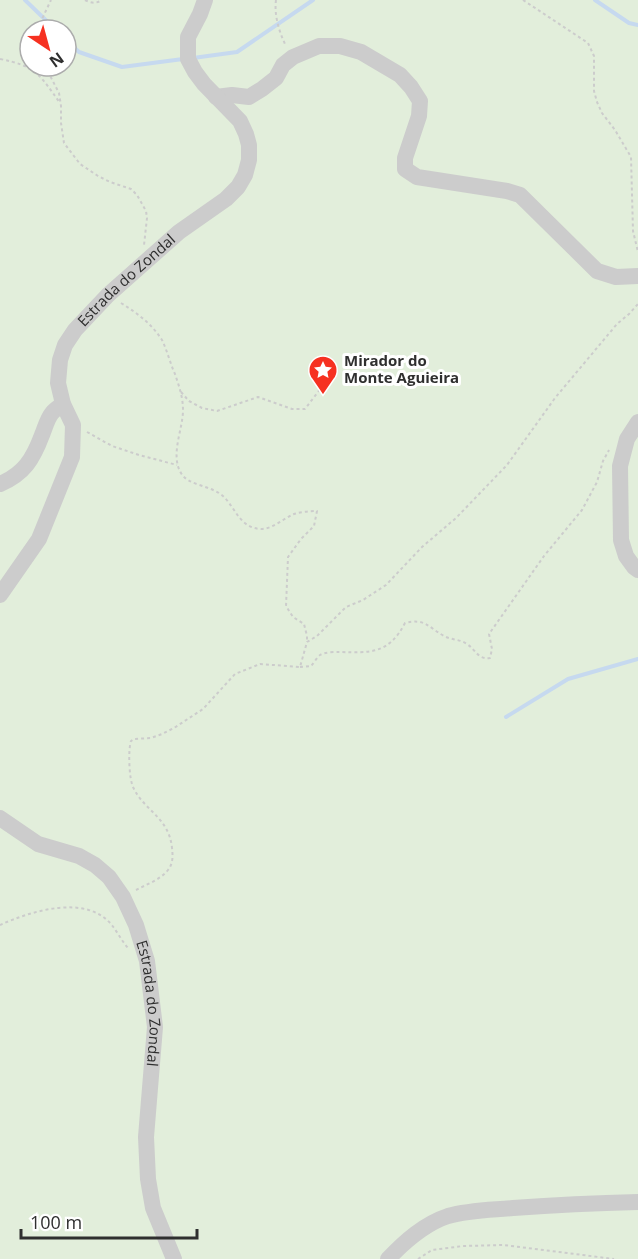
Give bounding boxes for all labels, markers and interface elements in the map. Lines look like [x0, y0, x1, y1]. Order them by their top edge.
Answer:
north arrow [18, 18, 78, 78]
text: N [45, 47, 69, 73]
street label: Estrada do Zondal [73, 229, 179, 330]
place label: Mirador do Monte Aguieira [344, 350, 459, 387]
place icon: Mirador do Monte Aguieira [307, 354, 339, 396]
street label: Estrada do Zondal [132, 938, 166, 1067]
scale bar [21, 1202, 196, 1240]
text: 100 m [30, 1210, 82, 1234]

